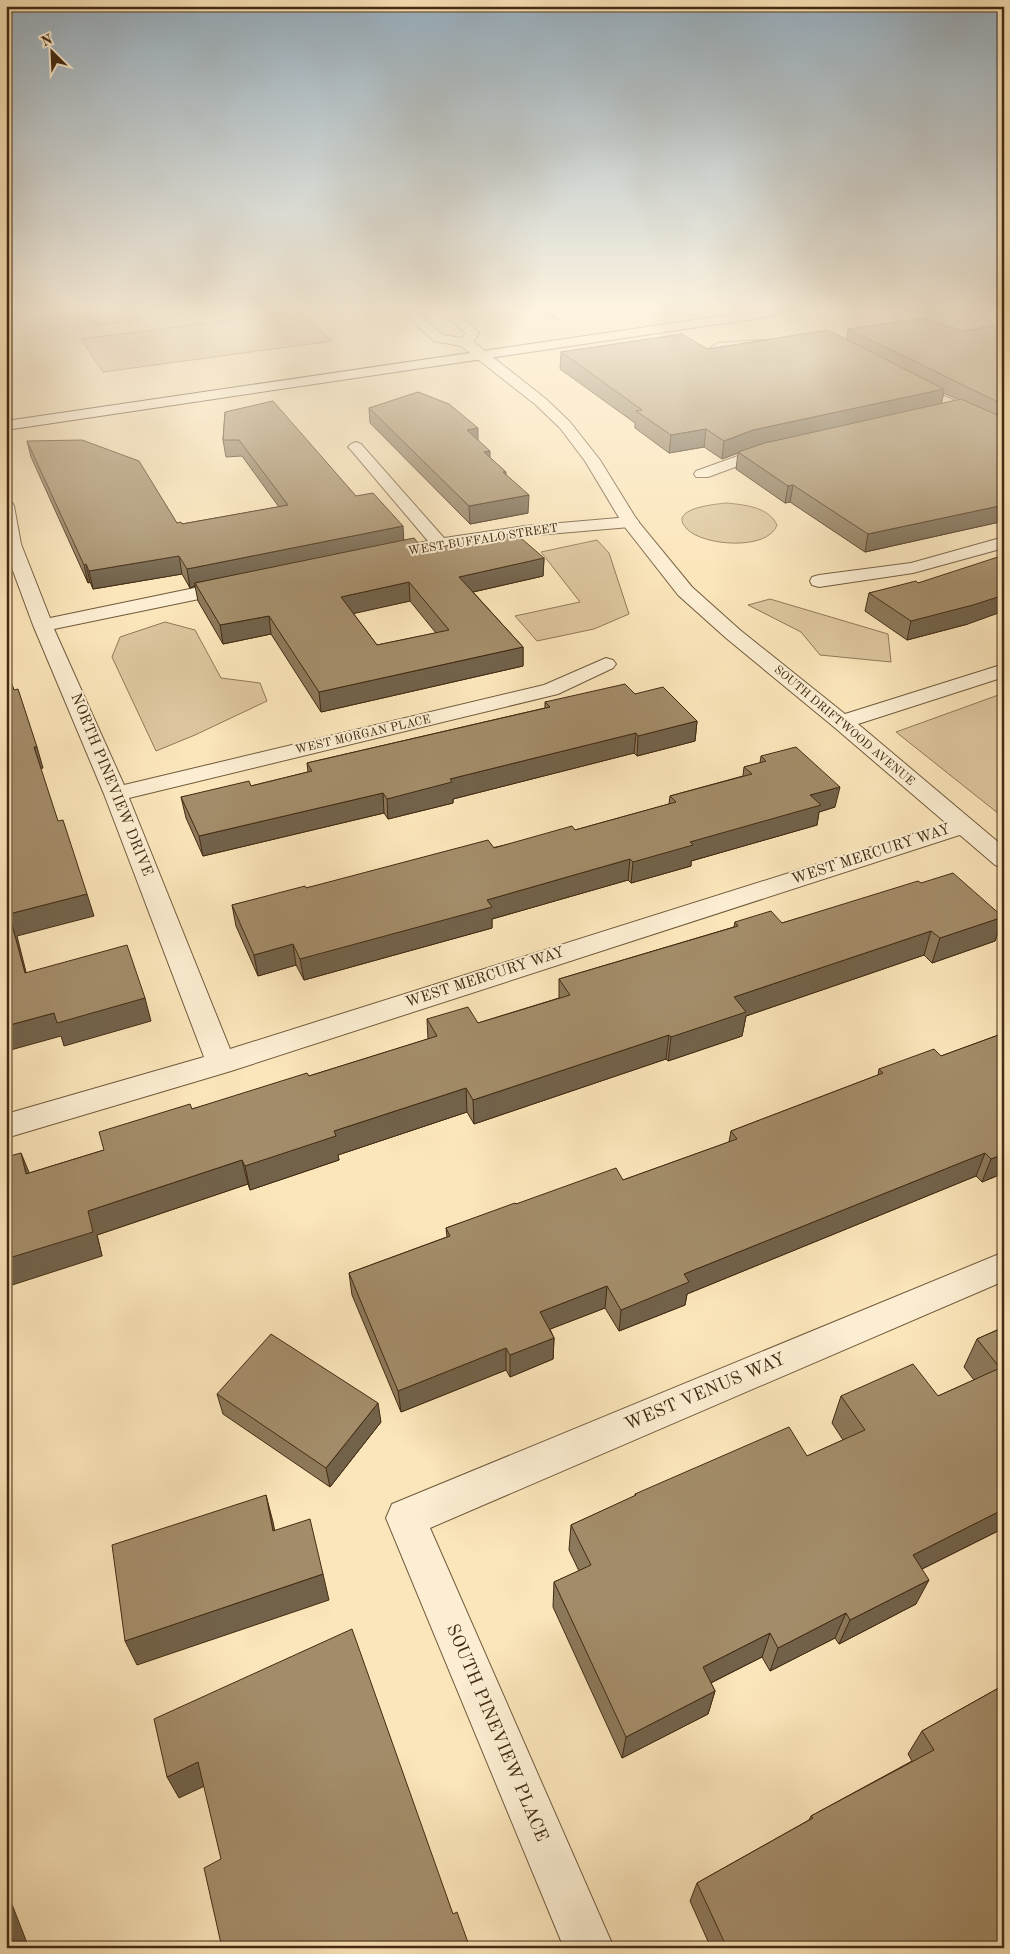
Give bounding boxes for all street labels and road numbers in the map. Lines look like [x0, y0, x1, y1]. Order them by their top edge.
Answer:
street label: WEST BUFFALO STREET [407, 522, 559, 558]
street label: SOUTH DRIFTWOOD AVENUE [772, 664, 916, 788]
street label: NORTH PINEVIEW DRIVE [67, 691, 155, 879]
street label: WEST MORGAN PLACE [294, 714, 432, 756]
street label: WEST MERCURY WAY [790, 822, 952, 888]
street label: WEST MERCURY WAY [404, 945, 566, 1011]
street label: WEST VENUS WAY [622, 1350, 788, 1434]
street label: SOUTH PINEVIEW PLACE [443, 1622, 551, 1844]

